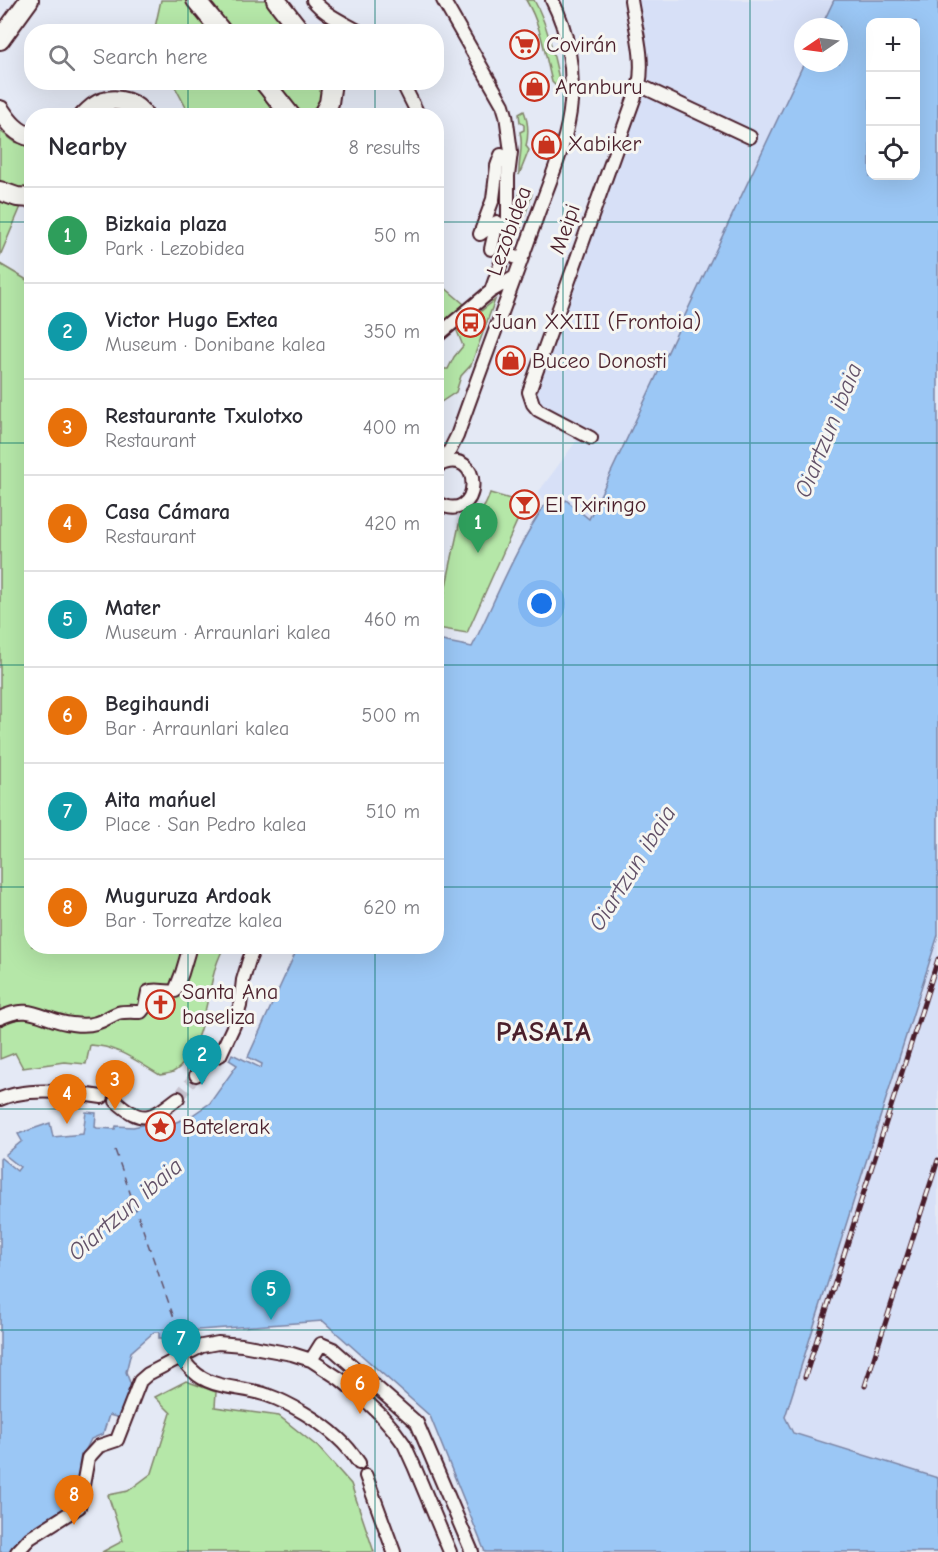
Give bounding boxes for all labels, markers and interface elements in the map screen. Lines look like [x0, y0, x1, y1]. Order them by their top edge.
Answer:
north arrow [794, 18, 848, 72]
map controls [866, 18, 920, 180]
button: + [866, 18, 920, 72]
search box [24, 24, 444, 90]
supermarket icon: Covirán [509, 29, 541, 61]
place label: Covirán [546, 32, 617, 58]
icon: search [45, 41, 78, 74]
text: Search here [93, 44, 208, 70]
shop icon: Aranburu [518, 71, 550, 103]
button: − [866, 72, 920, 126]
place label: Aranburu [555, 74, 643, 100]
button: locate [866, 126, 920, 180]
shop icon: Xabiker [531, 128, 563, 160]
place label: Xabiker [568, 131, 641, 157]
text: Nearby [48, 132, 127, 162]
text: 8 results [348, 136, 420, 159]
street label: Lezobidea [481, 183, 537, 279]
street label: Meipi [544, 201, 586, 257]
text: Bizkaia plaza [105, 211, 227, 237]
text: 1 [64, 224, 71, 247]
text: 50 m [374, 224, 420, 247]
text: Park · Lezobidea [105, 237, 245, 260]
bus stop icon: Juan XXIII (Frontoia) [455, 306, 487, 338]
text: Victor Hugo Extea [105, 307, 278, 333]
place label: Juan XXIII (Frontoia) [492, 309, 701, 335]
text: 2 [63, 320, 72, 343]
text: 350 m [364, 320, 420, 343]
text: Museum · Donibane kalea [105, 333, 326, 356]
shop icon: Buceo Donosti [495, 345, 527, 377]
place label: Buceo Donosti [532, 348, 667, 374]
water label: Oiartzun ibaia [788, 359, 868, 501]
text: Restaurante Txulotxo [105, 403, 303, 429]
text: 3 [63, 416, 72, 439]
text: 400 m [363, 416, 420, 439]
text: Restaurant [105, 429, 195, 452]
bar icon: El Txiringo [508, 489, 540, 521]
place label: El Txiringo [545, 492, 647, 518]
text: Casa Cámara [105, 499, 230, 525]
pin: 1 [458, 504, 498, 553]
text: 4 [63, 512, 72, 535]
text: 420 m [364, 512, 420, 535]
text: Restaurant [105, 525, 195, 548]
your location [527, 589, 556, 618]
text: Mater [105, 595, 160, 621]
text: 5 [62, 608, 73, 631]
text: 460 m [364, 608, 420, 631]
text: Museum · Arraunlari kalea [105, 621, 331, 644]
text: Begihaundi [105, 691, 210, 717]
text: 6 [62, 704, 73, 727]
text: 500 m [362, 704, 420, 727]
text: Bar · Arraunlari kalea [105, 717, 289, 740]
text: Aita mańuel [105, 787, 216, 813]
text: 7 [63, 800, 72, 823]
text: 510 m [366, 800, 420, 823]
water label: Oiartzun ibaia [582, 800, 682, 936]
text: Place · San Pedro kalea [105, 813, 307, 836]
text: Muguruza Ardoak [105, 883, 271, 909]
text: 8 [62, 896, 73, 919]
text: 620 m [363, 896, 420, 919]
text: Bar · Torreatze kalea [105, 909, 282, 932]
place label: Santa Ana baseliza [182, 979, 278, 1030]
church icon: Santa Ana baseliza [145, 989, 177, 1021]
district label: PASAIA [496, 1016, 592, 1048]
pin: 2 [182, 1036, 222, 1085]
pin: 3 [96, 1060, 134, 1110]
pin: 4 [48, 1074, 86, 1124]
place icon: Batelerak [145, 1111, 177, 1143]
place label: Batelerak [182, 1114, 270, 1140]
water label: Oiartzun ibaia [62, 1152, 188, 1266]
pin: 5 [252, 1270, 290, 1320]
pin: 7 [162, 1320, 201, 1369]
pin: 6 [340, 1364, 380, 1414]
pin: 8 [54, 1476, 94, 1525]

